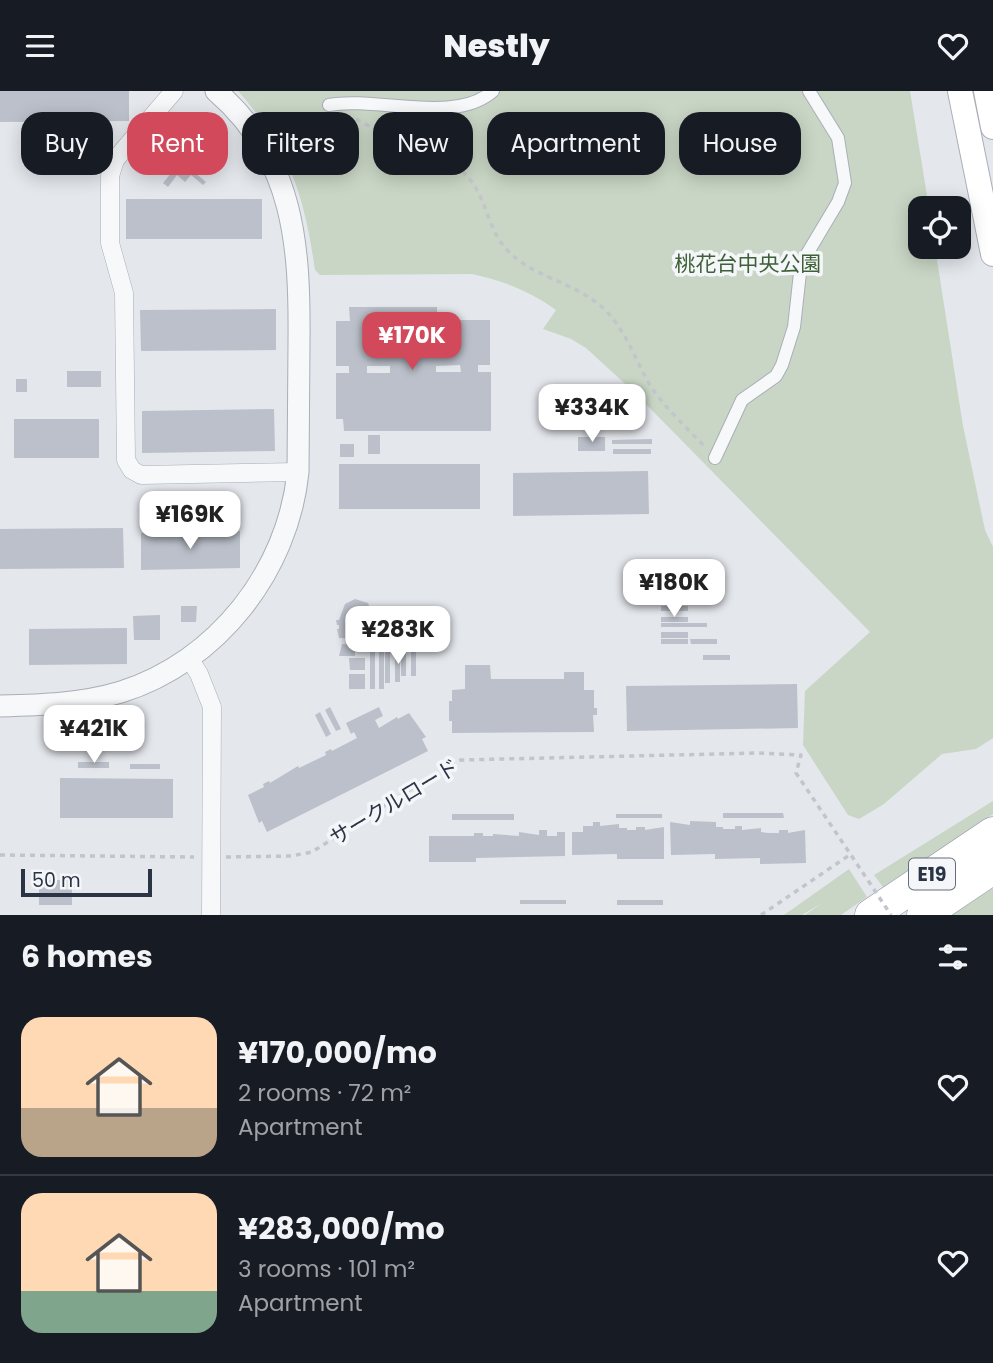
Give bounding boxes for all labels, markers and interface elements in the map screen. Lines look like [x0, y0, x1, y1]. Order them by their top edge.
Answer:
text: Nestly [443, 23, 550, 68]
icon: menu [21, 27, 59, 65]
icon: heart [934, 27, 972, 65]
chip: Buy [21, 112, 113, 175]
chip: Rent [127, 112, 228, 175]
chip: Filters [242, 112, 359, 175]
chip: New [373, 112, 473, 175]
chip: Apartment [487, 112, 665, 175]
chip: House [679, 112, 801, 175]
map controls [908, 196, 971, 259]
button: locate [908, 196, 971, 259]
park label: 桃花台中央公園 [675, 249, 822, 278]
pin: ¥170K [363, 313, 461, 372]
text: ¥170K [378, 319, 446, 351]
pin: ¥334K [543, 385, 641, 444]
text: ¥334K [555, 391, 629, 423]
pin: ¥169K [141, 491, 239, 551]
text: ¥169K [156, 498, 224, 530]
pin: ¥180K [625, 559, 723, 619]
text: ¥180K [639, 566, 709, 598]
pin: ¥283K [349, 607, 447, 666]
text: ¥283K [361, 613, 435, 645]
pin: ¥421K [45, 705, 143, 765]
text: ¥421K [60, 712, 128, 744]
street label: サークルロード [324, 752, 464, 852]
road number: E19 [909, 859, 955, 889]
scale bar [21, 866, 152, 898]
text: 50 m [32, 867, 81, 894]
text: 6 homes [21, 935, 153, 978]
icon: filters [934, 938, 972, 976]
text: ¥170,000/mo [238, 1031, 437, 1074]
icon: home [77, 1045, 161, 1129]
icon: heart [934, 1068, 972, 1106]
text: 2 rooms · 72 m² [238, 1077, 411, 1109]
text: Apartment [238, 1111, 363, 1143]
text: ¥283,000/mo [238, 1207, 445, 1250]
icon: home [77, 1221, 161, 1305]
icon: heart [934, 1244, 972, 1282]
text: 3 rooms · 101 m² [238, 1253, 415, 1285]
text: Apartment [238, 1287, 363, 1319]

